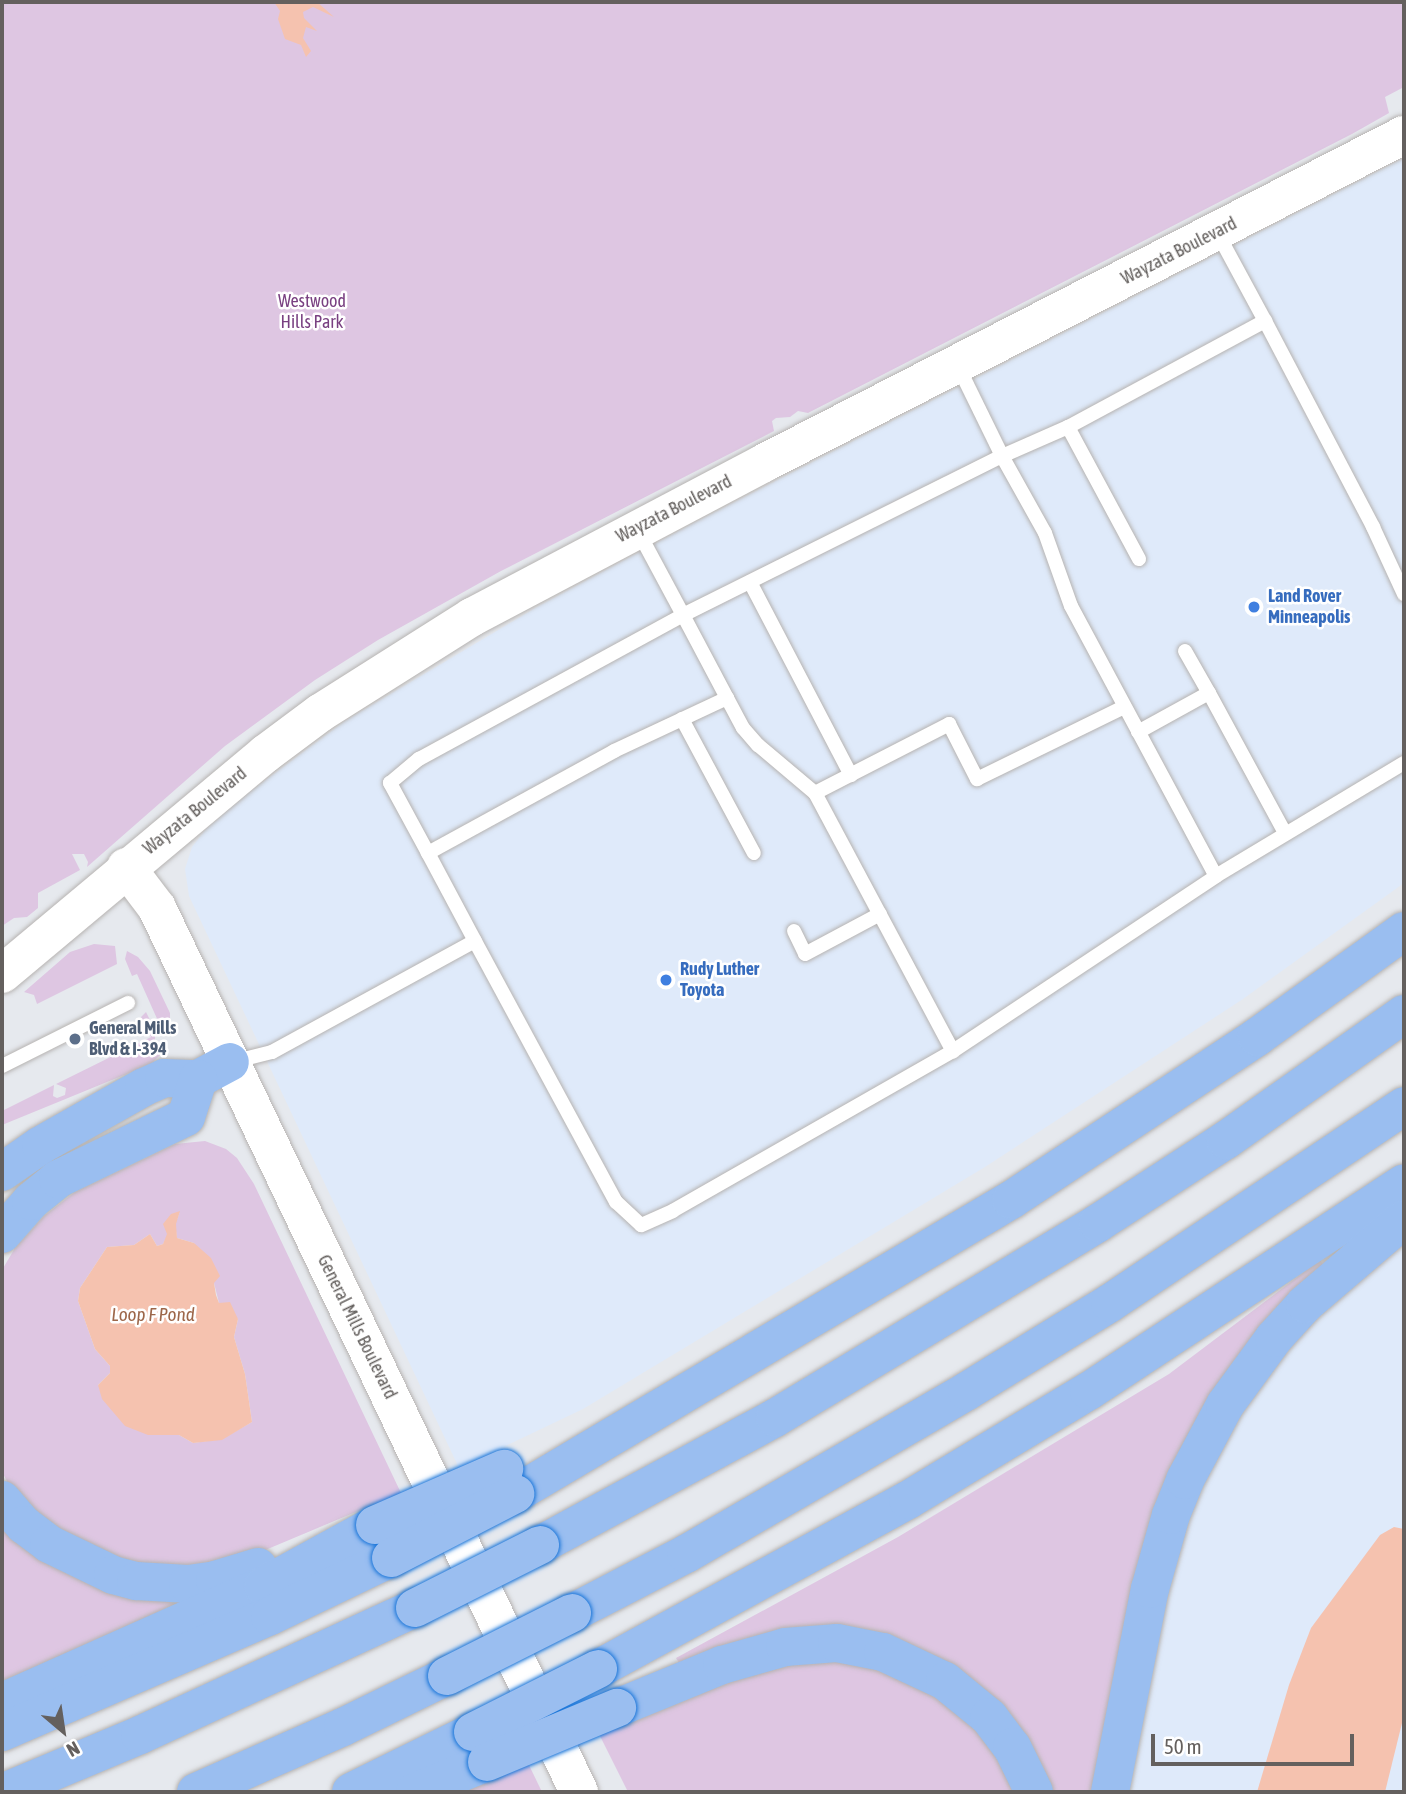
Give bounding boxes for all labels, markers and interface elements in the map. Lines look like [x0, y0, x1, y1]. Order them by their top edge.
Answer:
street label: Wayzata Boulevard [1118, 213, 1240, 289]
park label: Westwood Hills Park [278, 291, 346, 334]
street label: Wayzata Boulevard [613, 471, 735, 547]
place label: Land Rover Minneapolis [1268, 586, 1350, 628]
marker: Land Rover Minneapolis [1246, 599, 1262, 615]
street label: Wayzata Boulevard [139, 763, 251, 859]
place label: Rudy Luther Toyota [680, 959, 759, 1002]
marker: Rudy Luther Toyota [658, 972, 674, 988]
place label: General Mills Blvd & I-394 [89, 1018, 176, 1060]
marker: General Mills Blvd & I-394 [67, 1031, 83, 1047]
street label: General Mills Boulevard [313, 1252, 401, 1402]
water label: Loop F Pond [111, 1304, 195, 1326]
north arrow [28, 1696, 98, 1766]
scale bar [1154, 1720, 1357, 1764]
text: 50 m [1164, 1734, 1202, 1758]
text: N [63, 1737, 83, 1762]

